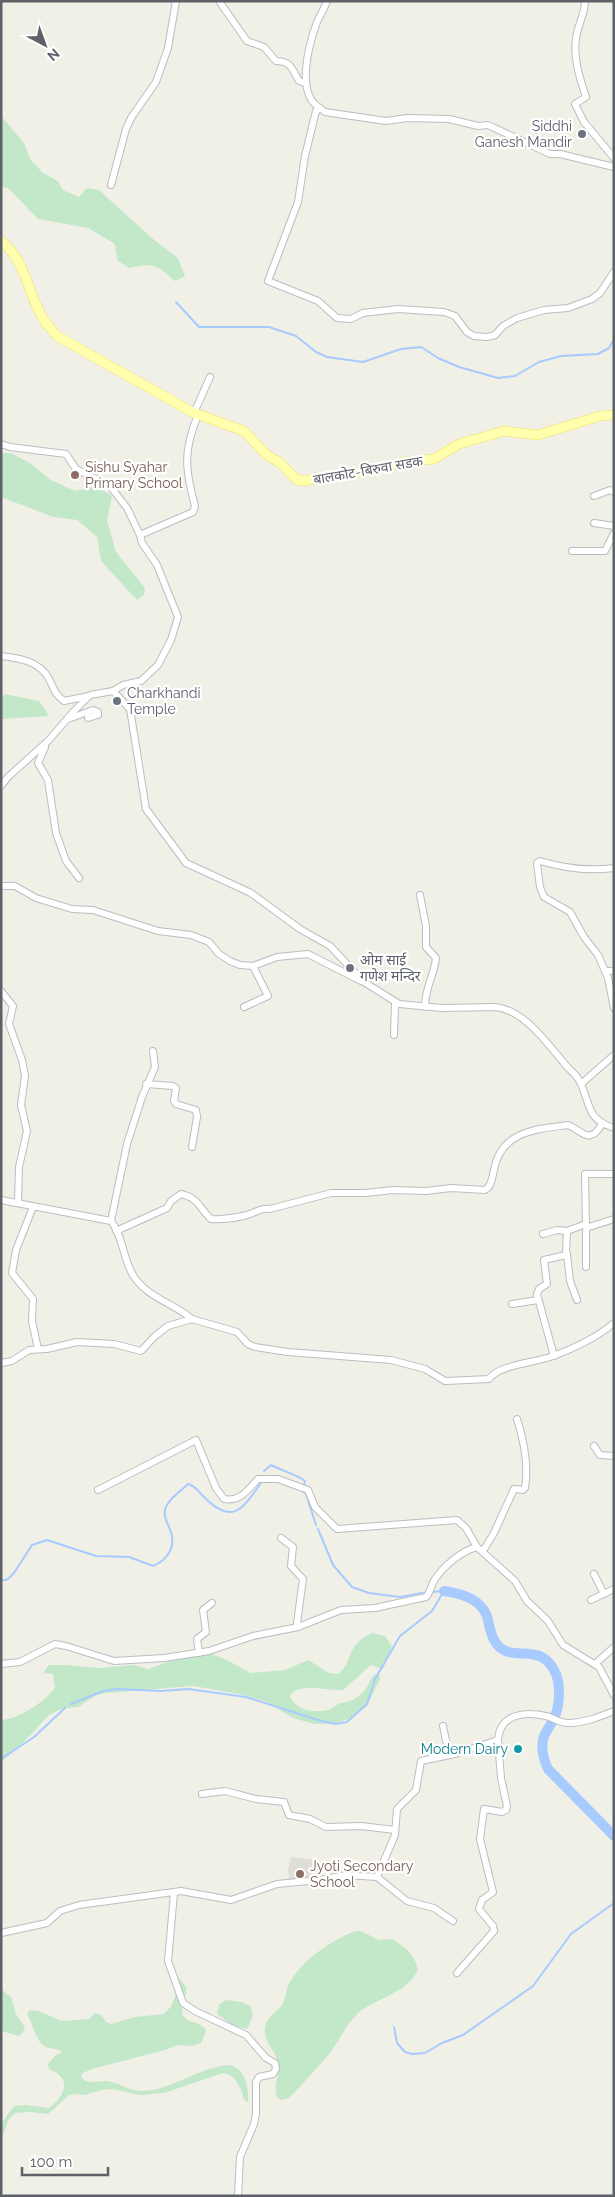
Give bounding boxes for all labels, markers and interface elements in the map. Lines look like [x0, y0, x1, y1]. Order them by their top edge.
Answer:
north arrow [20, 20, 70, 70]
text: N [44, 45, 63, 64]
place label: Siddhi Ganesh Mandir [475, 118, 572, 150]
marker: Siddhi Ganesh Mandir [576, 128, 588, 140]
street label: बालकोट-बिरुवा सडक [312, 452, 424, 488]
place label: Sishu Syahar Primary School [85, 459, 183, 491]
marker: Sishu Syahar Primary School [69, 469, 81, 481]
place label: Charkhandi Temple [127, 685, 200, 717]
marker: Charkhandi Temple [111, 695, 123, 707]
place label: ओम साई गणेश मन्दिर [360, 952, 421, 984]
marker: ओम साई गणेश मन्दिर [344, 962, 356, 974]
place label: Modern Dairy [421, 1741, 508, 1757]
marker: Modern Dairy [512, 1743, 524, 1755]
place label: Jyoti Secondary School [310, 1858, 414, 1890]
marker: Jyoti Secondary School [294, 1868, 306, 1880]
scale bar [22, 2144, 109, 2176]
text: 100 m [30, 2153, 72, 2171]

